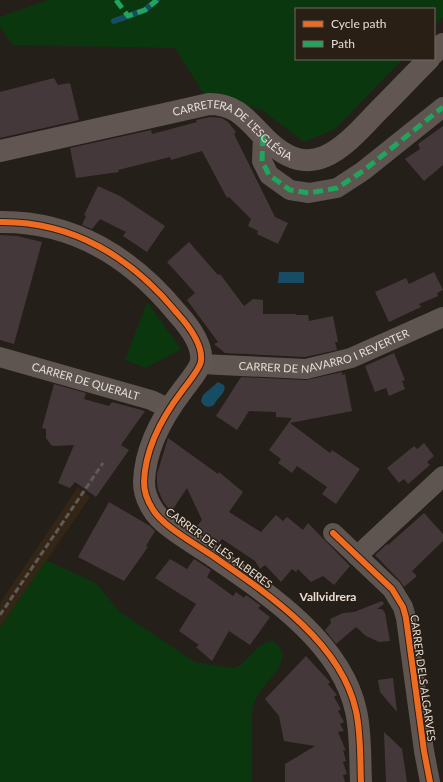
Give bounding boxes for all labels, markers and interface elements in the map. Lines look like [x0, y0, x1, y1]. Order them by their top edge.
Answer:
legend [295, 8, 435, 60]
text: Cycle path [331, 16, 386, 31]
text: Path [331, 36, 355, 51]
street label: CARRETERA DE L'ESGLÉSIA [171, 97, 295, 163]
street label: CARRER DE NAVARRO I REVERTER [238, 326, 411, 375]
street label: CARRER DE QUERALT [31, 359, 141, 402]
street label: CARRER DE LES ALBERES [164, 505, 275, 591]
district label: Vallvidrera [299, 589, 356, 604]
street label: CARRER DELS ALGARVES [408, 614, 439, 742]

